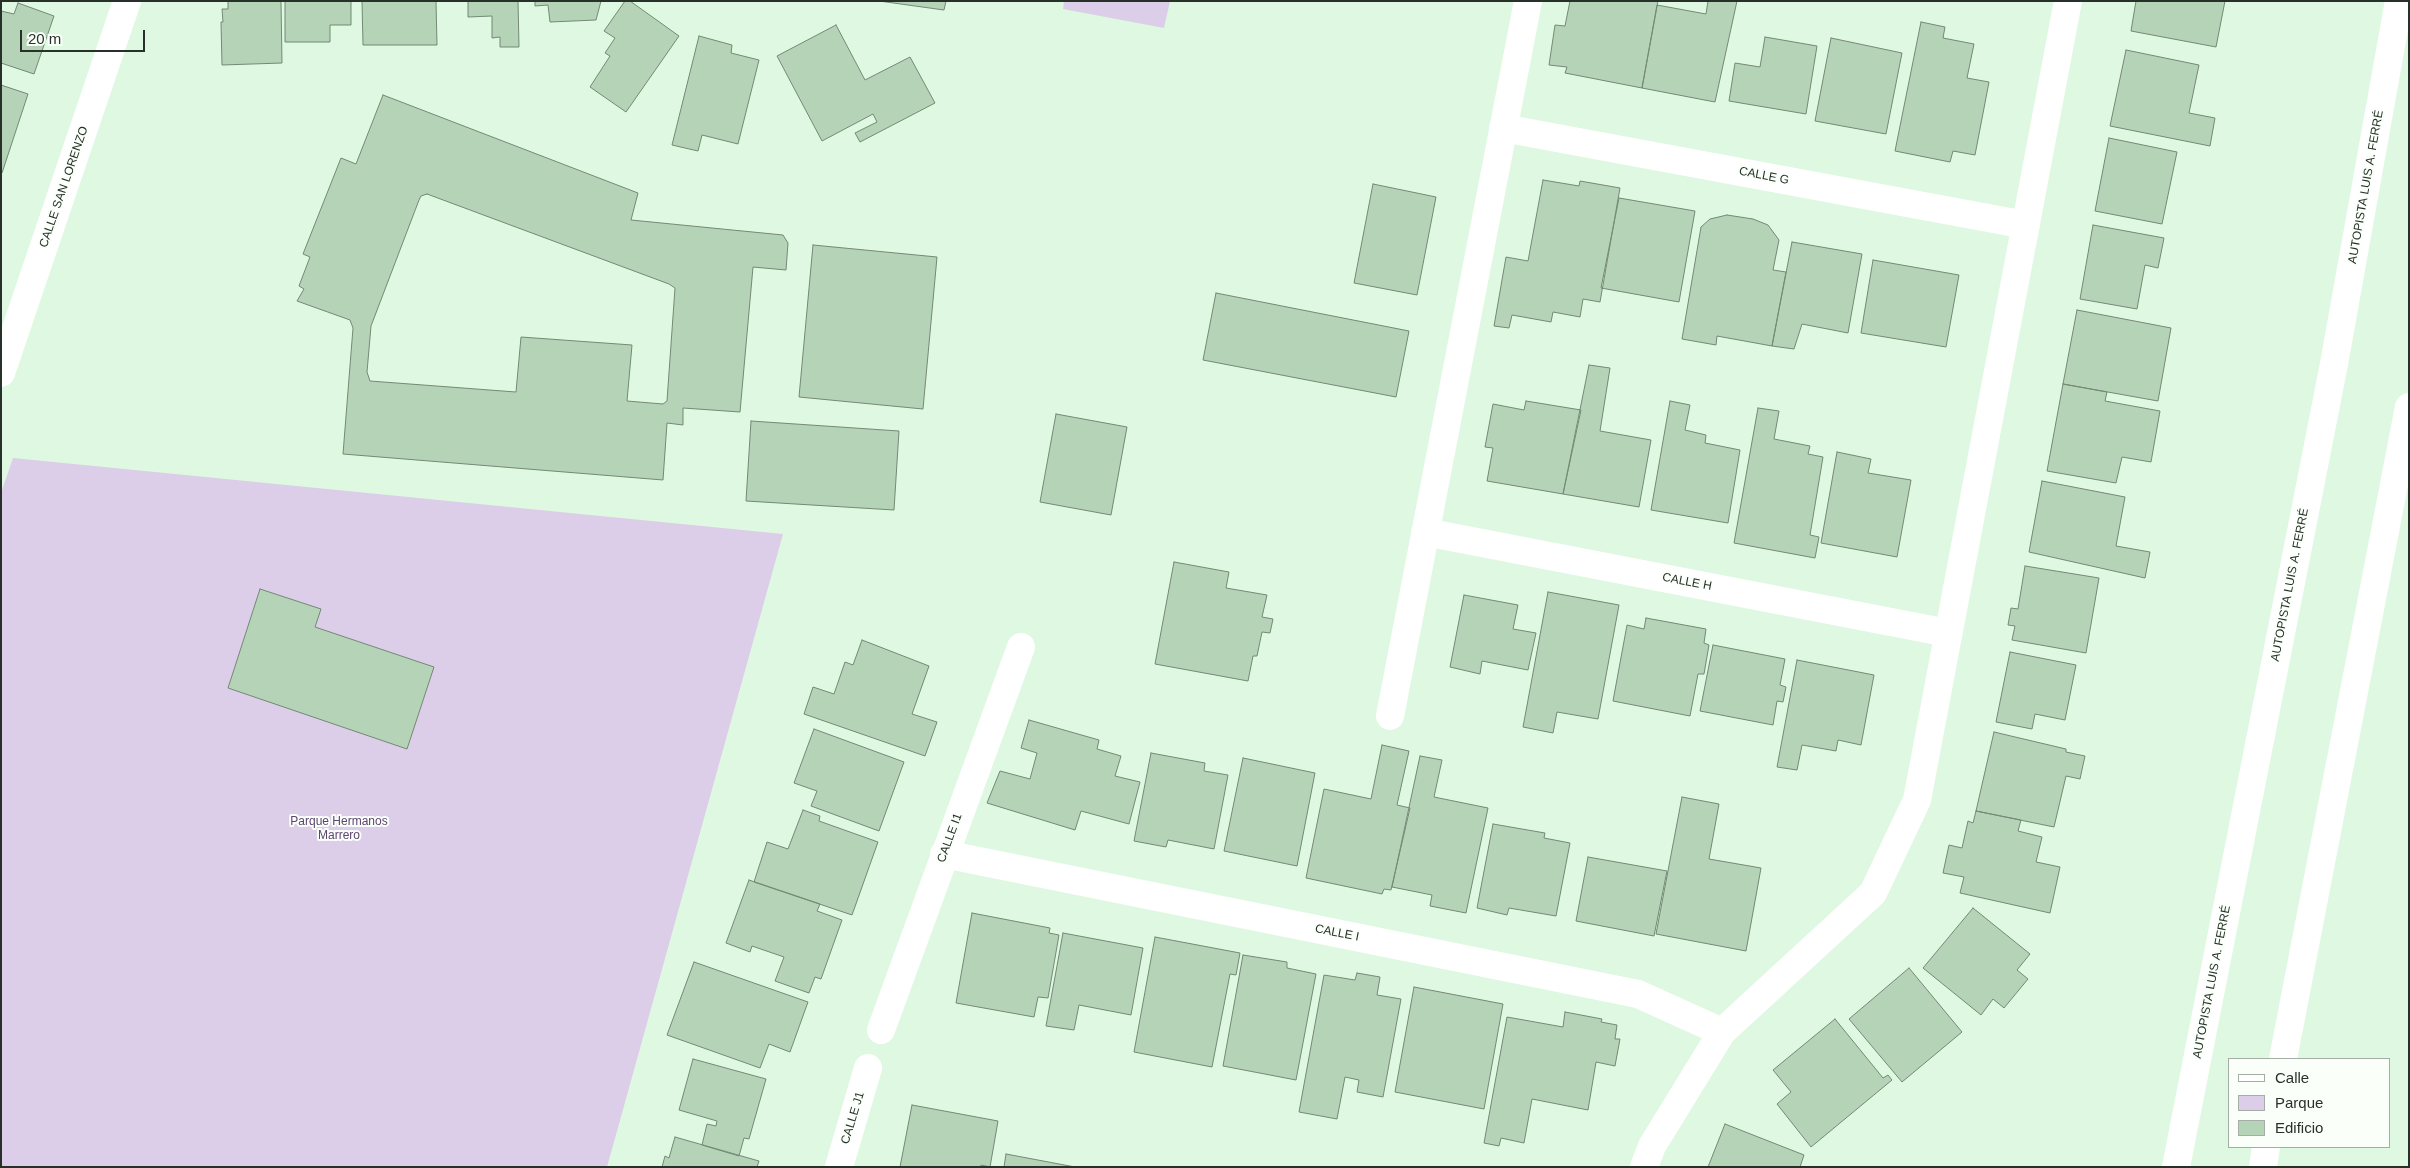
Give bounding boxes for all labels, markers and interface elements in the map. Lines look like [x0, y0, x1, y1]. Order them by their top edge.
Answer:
scale bar [22, 20, 148, 52]
text: 20 m [28, 30, 61, 47]
street label: AUTOPISTA LUIS A. FERRÉ [2345, 109, 2387, 265]
street label: CALLE SAN LORENZO [36, 124, 92, 250]
street label: CALLE G [1738, 164, 1790, 188]
street label: AUTOPISTA LUIS A. FERRÉ [2268, 507, 2312, 663]
street label: CALLE H [1661, 570, 1713, 594]
street label: CALLE I1 [934, 811, 966, 865]
park label: Parque Hermanos Marrero [290, 815, 388, 843]
street label: AUTOPISTA LUIS A. FERRÉ [2190, 904, 2234, 1060]
street label: CALLE I [1314, 922, 1360, 944]
legend [2228, 1058, 2390, 1148]
text: Calle [2275, 1069, 2309, 1086]
street label: CALLE J1 [838, 1090, 868, 1146]
text: Parque [2275, 1094, 2323, 1111]
text: Edificio [2275, 1119, 2323, 1136]

